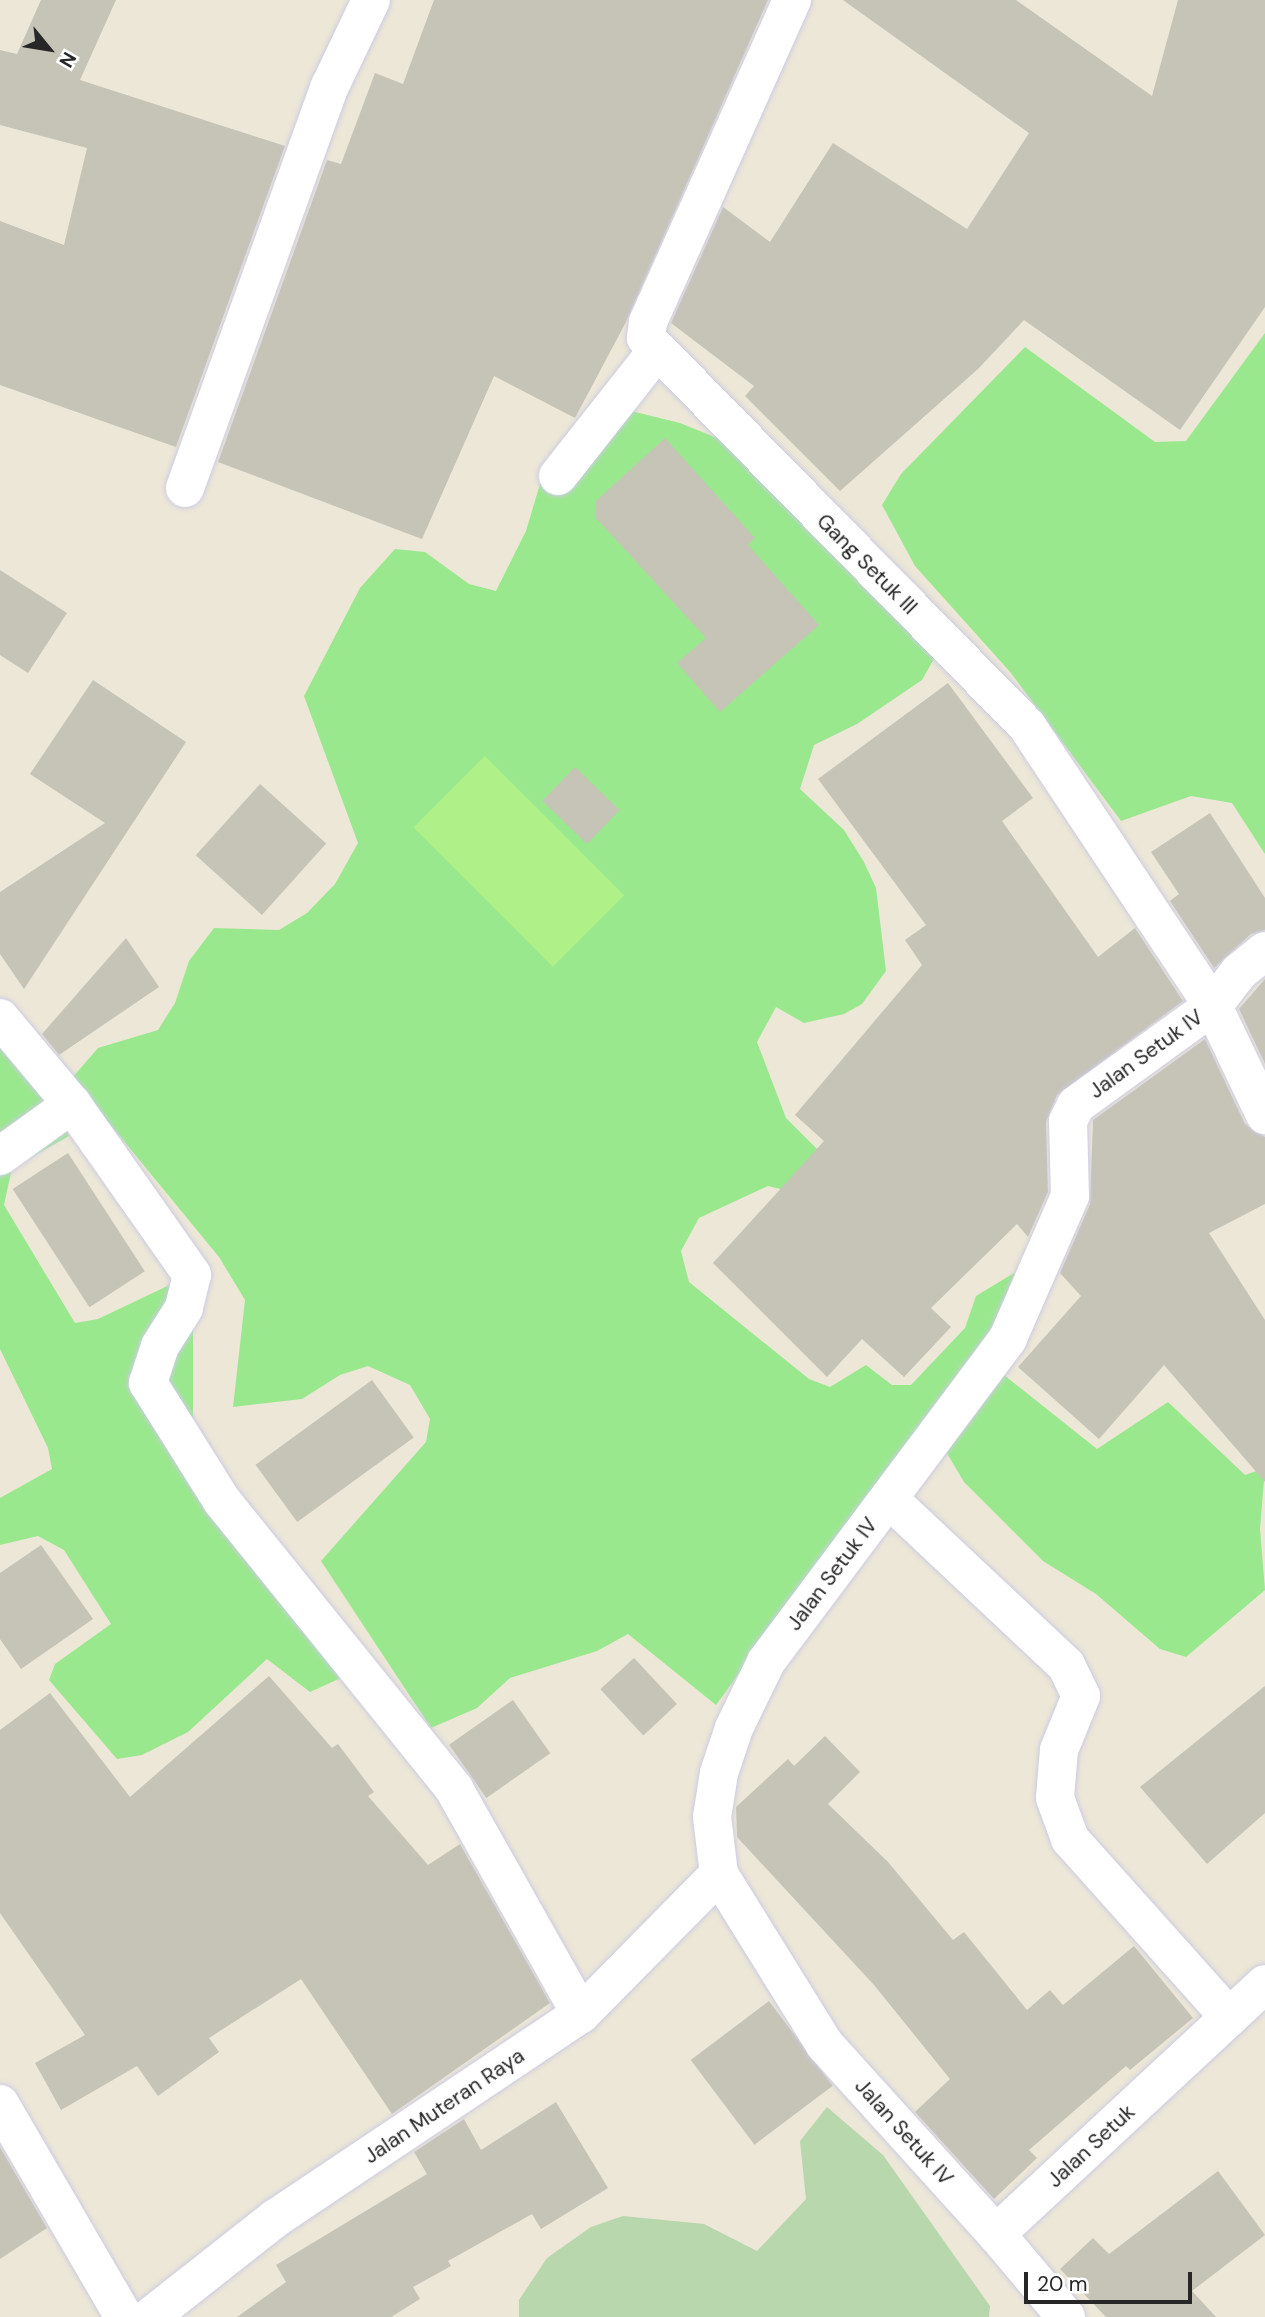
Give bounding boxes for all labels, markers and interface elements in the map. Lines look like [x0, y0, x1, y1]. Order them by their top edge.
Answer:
north arrow [14, 14, 84, 84]
text: N [53, 47, 82, 72]
street label: Gang Setuk III [812, 509, 922, 619]
street label: Jalan Setuk IV [1084, 1004, 1208, 1104]
street label: Jalan Setuk IV [781, 1513, 883, 1635]
street label: Jalan Muteran Raya [359, 2043, 529, 2169]
street label: Jalan Setuk IV [850, 2073, 958, 2191]
street label: Jalan Setuk [1042, 2099, 1140, 2193]
scale bar [1027, 2258, 1195, 2302]
text: 20 m [1037, 2270, 1088, 2298]

